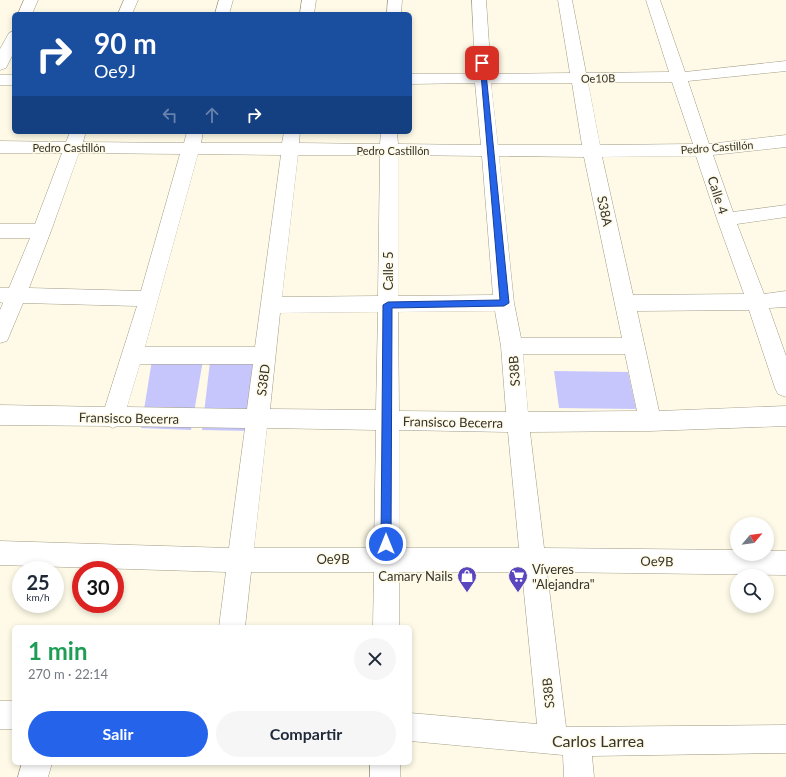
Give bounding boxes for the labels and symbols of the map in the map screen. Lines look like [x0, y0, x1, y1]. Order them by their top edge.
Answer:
pin [465, 46, 499, 80]
street label: Oe10B [581, 71, 615, 85]
street label: Pedro Castillón [680, 138, 754, 156]
street label: Pedro Castillón [32, 141, 106, 154]
street label: Pedro Castillón [356, 144, 430, 157]
street label: Calle 4 [704, 174, 732, 216]
street label: S38A [594, 194, 616, 228]
street label: Calle 5 [380, 251, 396, 291]
street label: S38B [505, 355, 523, 387]
street label: S38D [253, 363, 273, 397]
street label: Fransisco Becerra [79, 409, 179, 427]
street label: Fransisco Becerra [403, 413, 503, 431]
north arrow [730, 517, 774, 561]
position arrow [365, 523, 407, 565]
street label: Oe9B [316, 551, 350, 567]
street label: Oe9B [640, 553, 674, 569]
speed limit sign: 30 [72, 561, 124, 613]
place label: Víveres "Alejandra" [532, 561, 595, 592]
shop icon: Camary Nails [456, 565, 478, 593]
supermarket icon: Víveres "Alejandra" [507, 565, 529, 593]
place label: Camary Nails [378, 568, 453, 584]
street label: S38B [538, 677, 558, 709]
street label: Carlos Larrea [552, 731, 644, 750]

